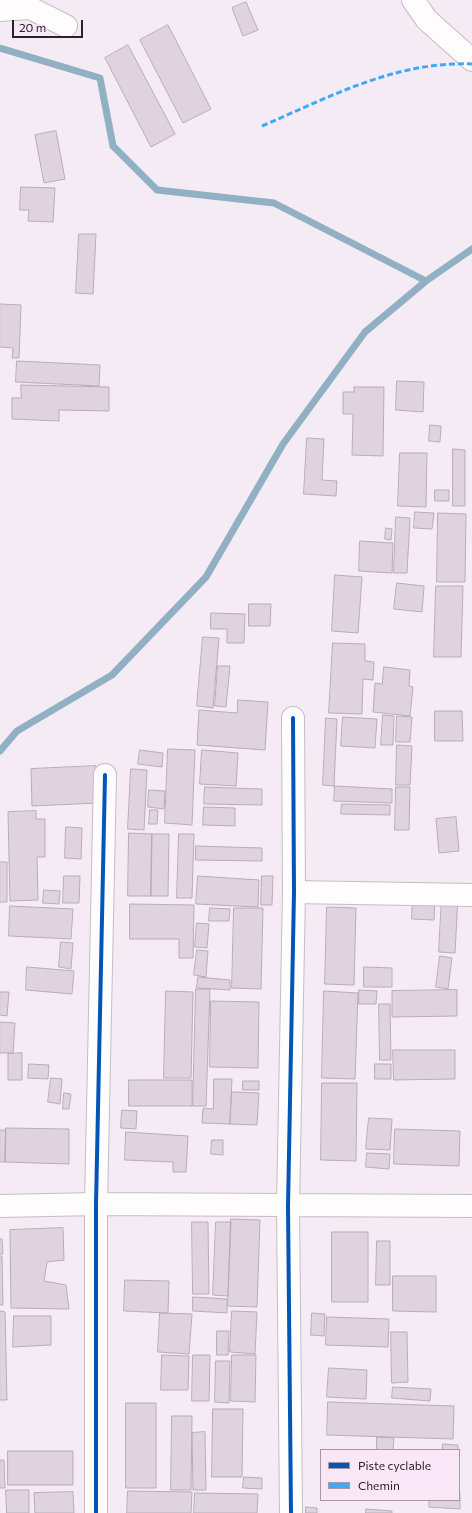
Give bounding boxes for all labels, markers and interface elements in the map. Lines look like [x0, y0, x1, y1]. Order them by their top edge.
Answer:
scale bar [14, 12, 85, 38]
text: 20 m [19, 20, 46, 34]
legend [320, 1449, 460, 1501]
text: Piste cyclable [358, 1458, 431, 1472]
text: Chemin [358, 1478, 400, 1492]

